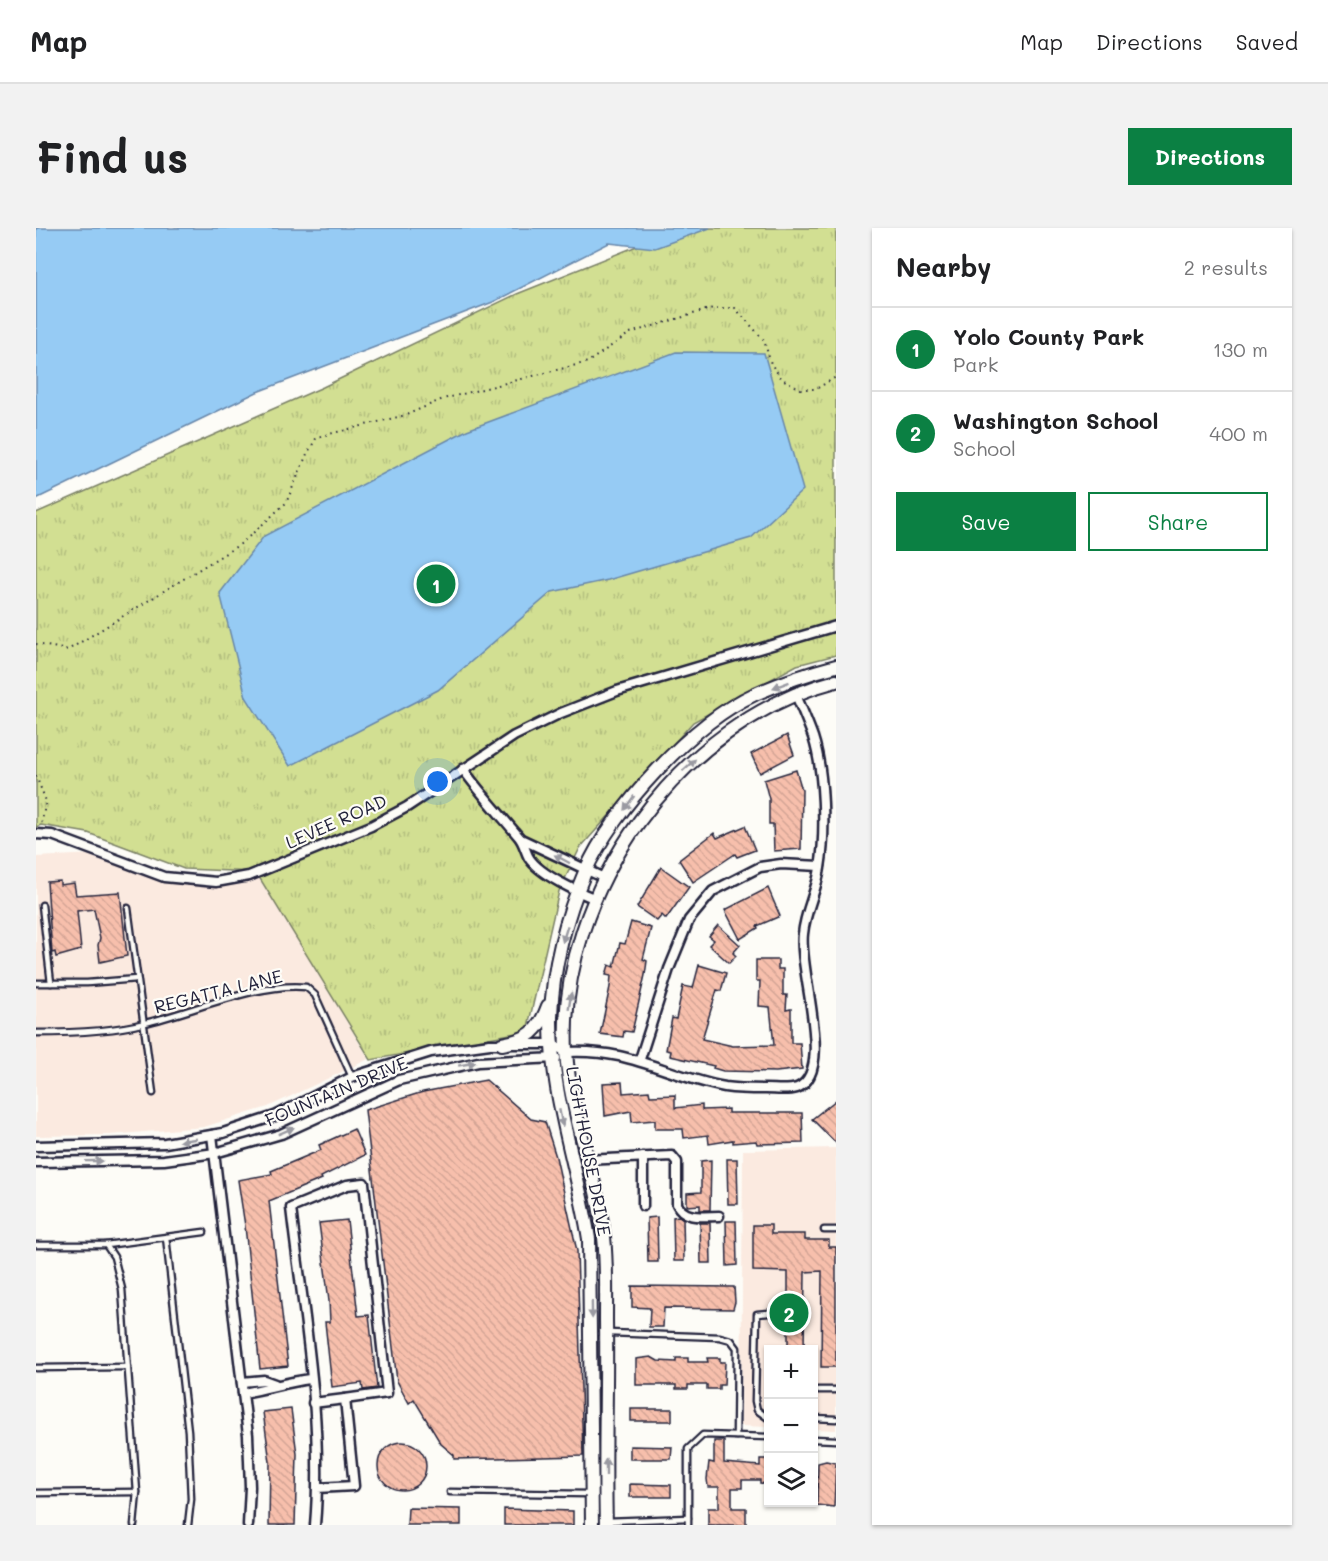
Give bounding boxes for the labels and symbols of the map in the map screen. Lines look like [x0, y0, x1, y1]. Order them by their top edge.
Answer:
pin: 1 [416, 562, 456, 606]
one-way arrow [772, 681, 790, 690]
one-way arrow [681, 759, 696, 772]
your location [423, 767, 452, 796]
street label: LEVEE ROAD [282, 788, 390, 854]
one-way arrow [624, 796, 636, 811]
one-way arrow [554, 854, 571, 864]
one-way arrow [560, 925, 569, 943]
street label: REGATTA LANE [151, 963, 285, 1019]
one-way arrow [565, 991, 574, 1010]
street label: FOUNTAIN DRIVE [261, 1050, 411, 1132]
one-way arrow [458, 1059, 477, 1068]
street label: LIGHTHOUSE DRIVE [561, 1064, 617, 1238]
one-way arrow [557, 1109, 566, 1128]
one-way arrow [277, 1126, 295, 1136]
one-way arrow [179, 1135, 198, 1144]
one-way arrow [85, 1156, 104, 1166]
pin: 2 [770, 1290, 808, 1336]
one-way arrow [587, 1300, 596, 1319]
one-way arrow [601, 1457, 611, 1476]

